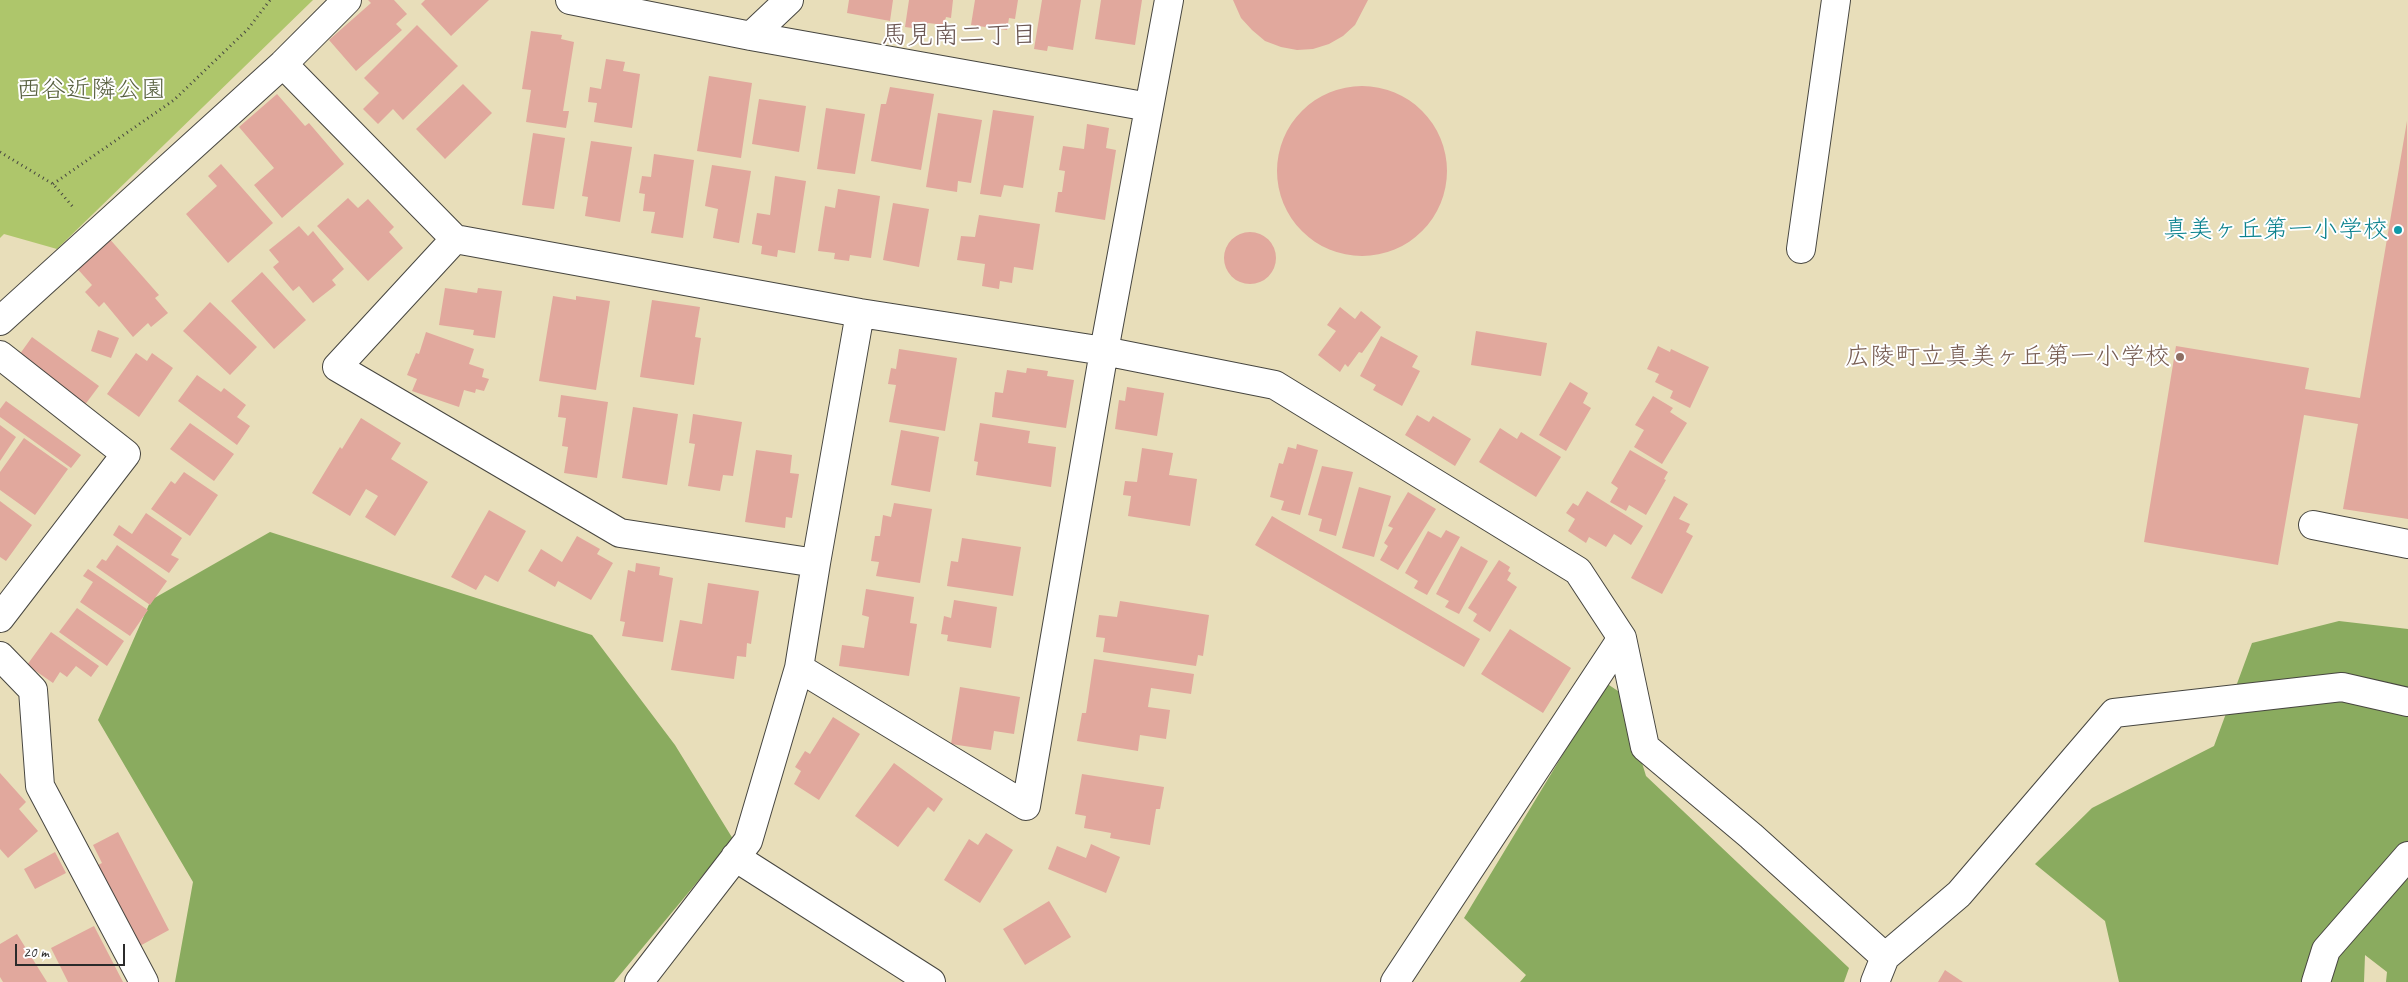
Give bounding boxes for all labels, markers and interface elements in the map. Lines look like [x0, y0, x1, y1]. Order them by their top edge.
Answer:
district label: 馬見南二丁目 [881, 20, 1037, 52]
park label: 西谷近隣公園 [16, 75, 166, 105]
place label: 真美ヶ丘第一小学校 [2163, 215, 2388, 245]
marker: 真美ヶ丘第一小学校 [2392, 224, 2404, 236]
place label: 広陵町立真美ヶ丘第一小学校 [1845, 342, 2170, 372]
marker: 広陵町立真美ヶ丘第一小学校 [2174, 351, 2186, 363]
scale bar [18, 934, 128, 966]
text: 20 m [23, 943, 49, 962]

